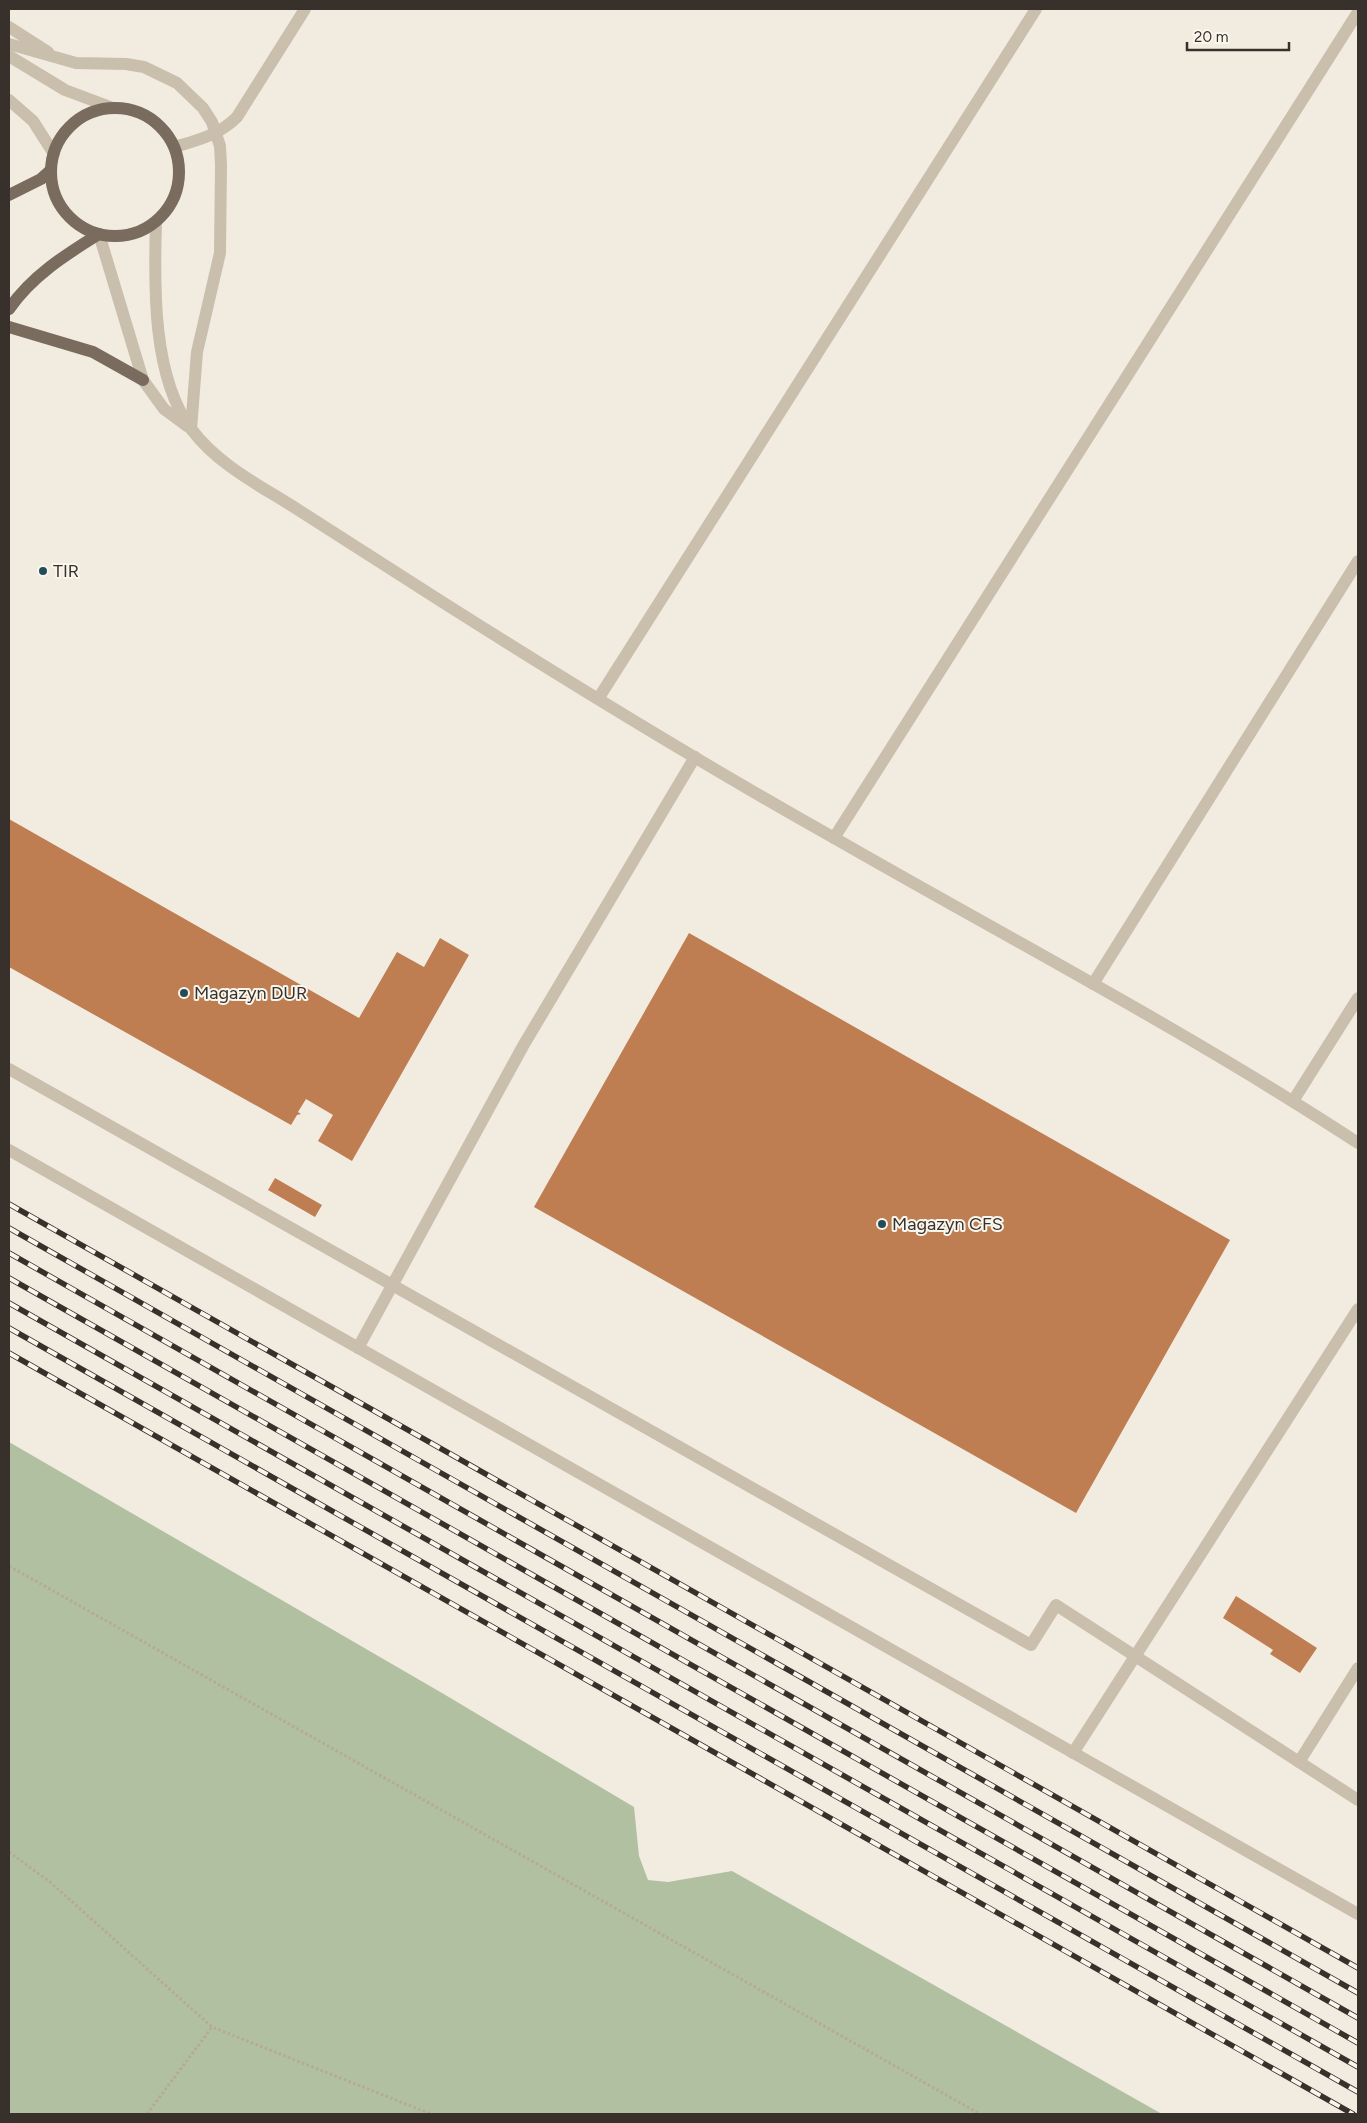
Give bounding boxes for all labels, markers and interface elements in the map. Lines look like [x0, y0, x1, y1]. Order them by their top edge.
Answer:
scale bar [1187, 20, 1290, 52]
text: 20 m [1194, 28, 1228, 46]
place label: TIR [53, 560, 79, 582]
marker: TIR [37, 565, 49, 577]
place label: Magazyn DUR [194, 982, 307, 1004]
marker: Magazyn DUR [178, 987, 190, 999]
place label: Magazyn CFS [892, 1213, 1003, 1235]
marker: Magazyn CFS [876, 1218, 888, 1230]

